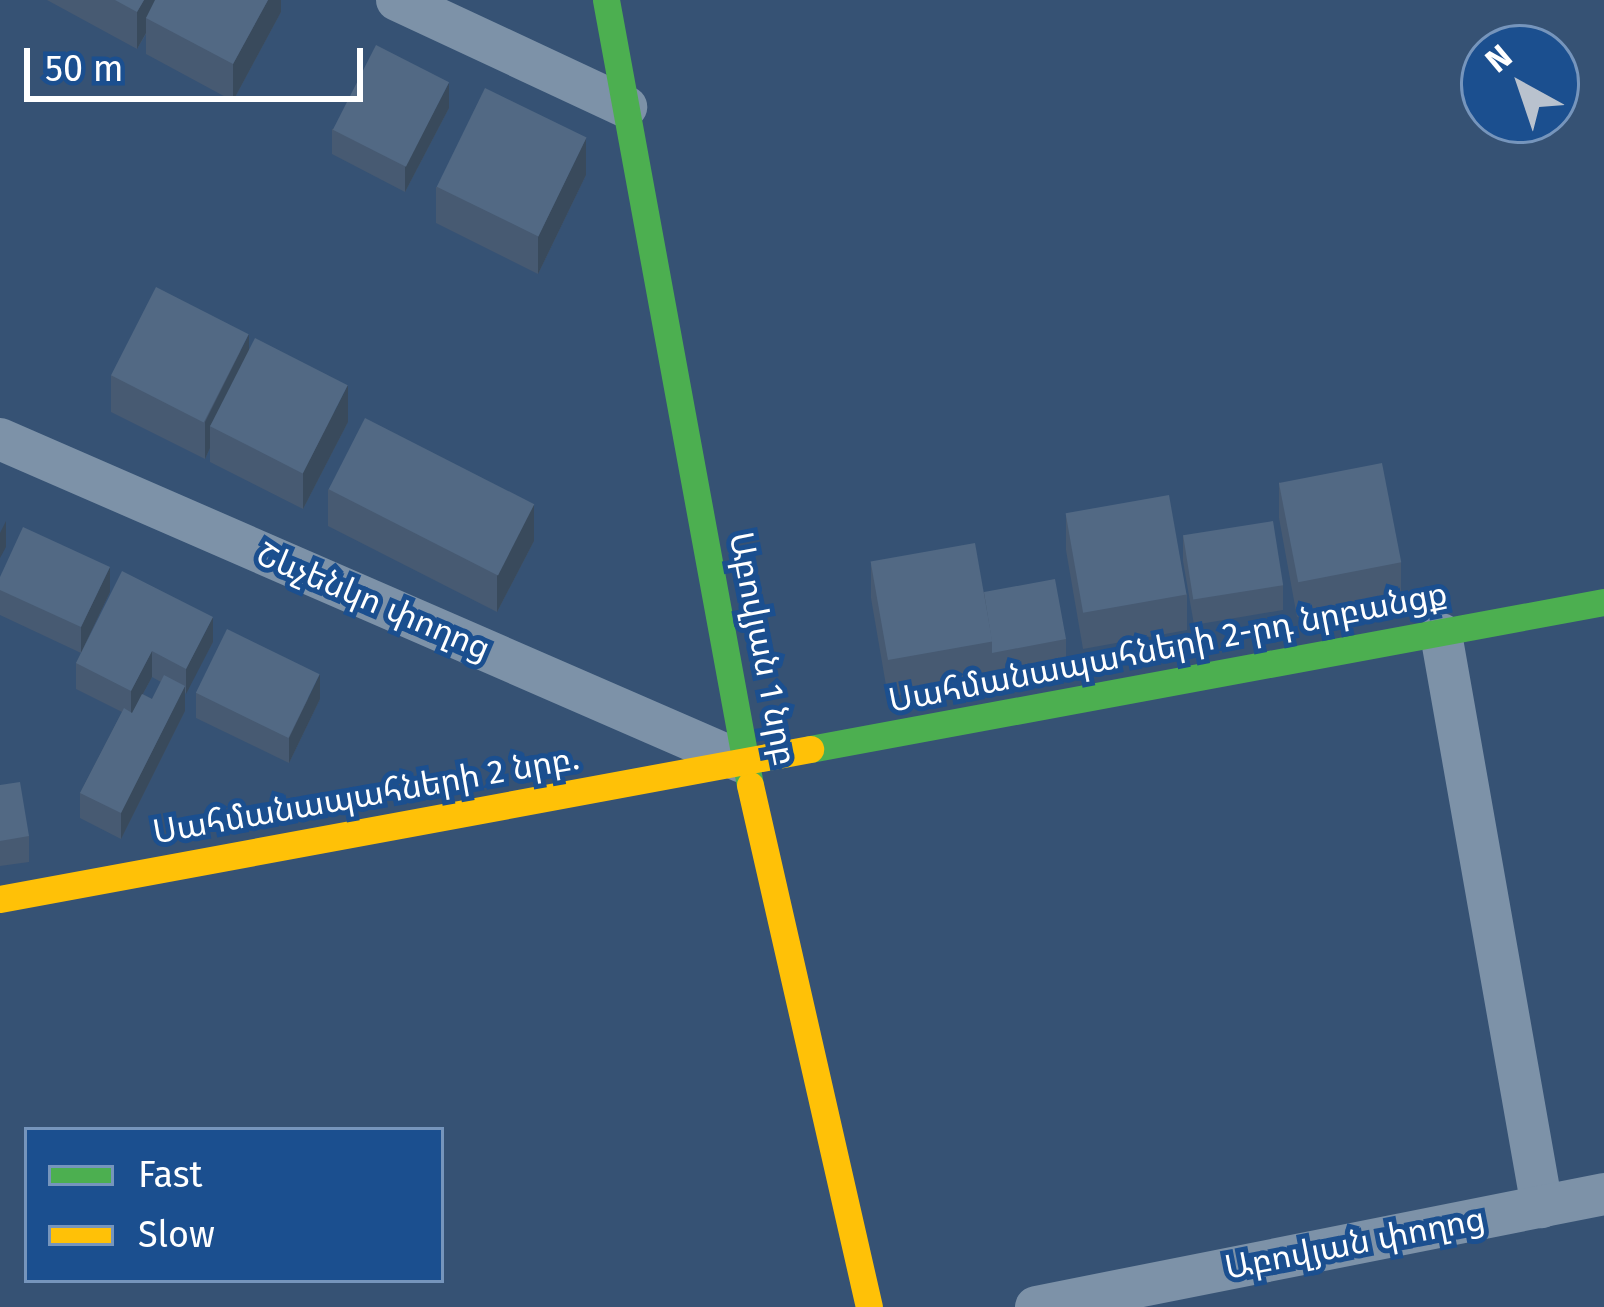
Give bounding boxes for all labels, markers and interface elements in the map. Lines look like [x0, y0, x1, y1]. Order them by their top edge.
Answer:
scale bar [30, 24, 369, 98]
north arrow [1460, 24, 1580, 144]
text: N [1478, 36, 1520, 81]
text: 50 m [45, 47, 124, 91]
street label: Աբովյան 1 նրբ [720, 529, 804, 769]
street label: Շևչենկո փողոց [250, 535, 496, 669]
street label: Սահմանապահների 2-րդ նրբանցք [885, 574, 1451, 722]
street label: Սահմանապահների 2 նրբ. [150, 739, 582, 853]
legend [24, 1127, 444, 1283]
text: Fast [138, 1153, 203, 1197]
street label: Աբովյան փողոց [1222, 1199, 1488, 1289]
text: Slow [138, 1213, 215, 1257]

